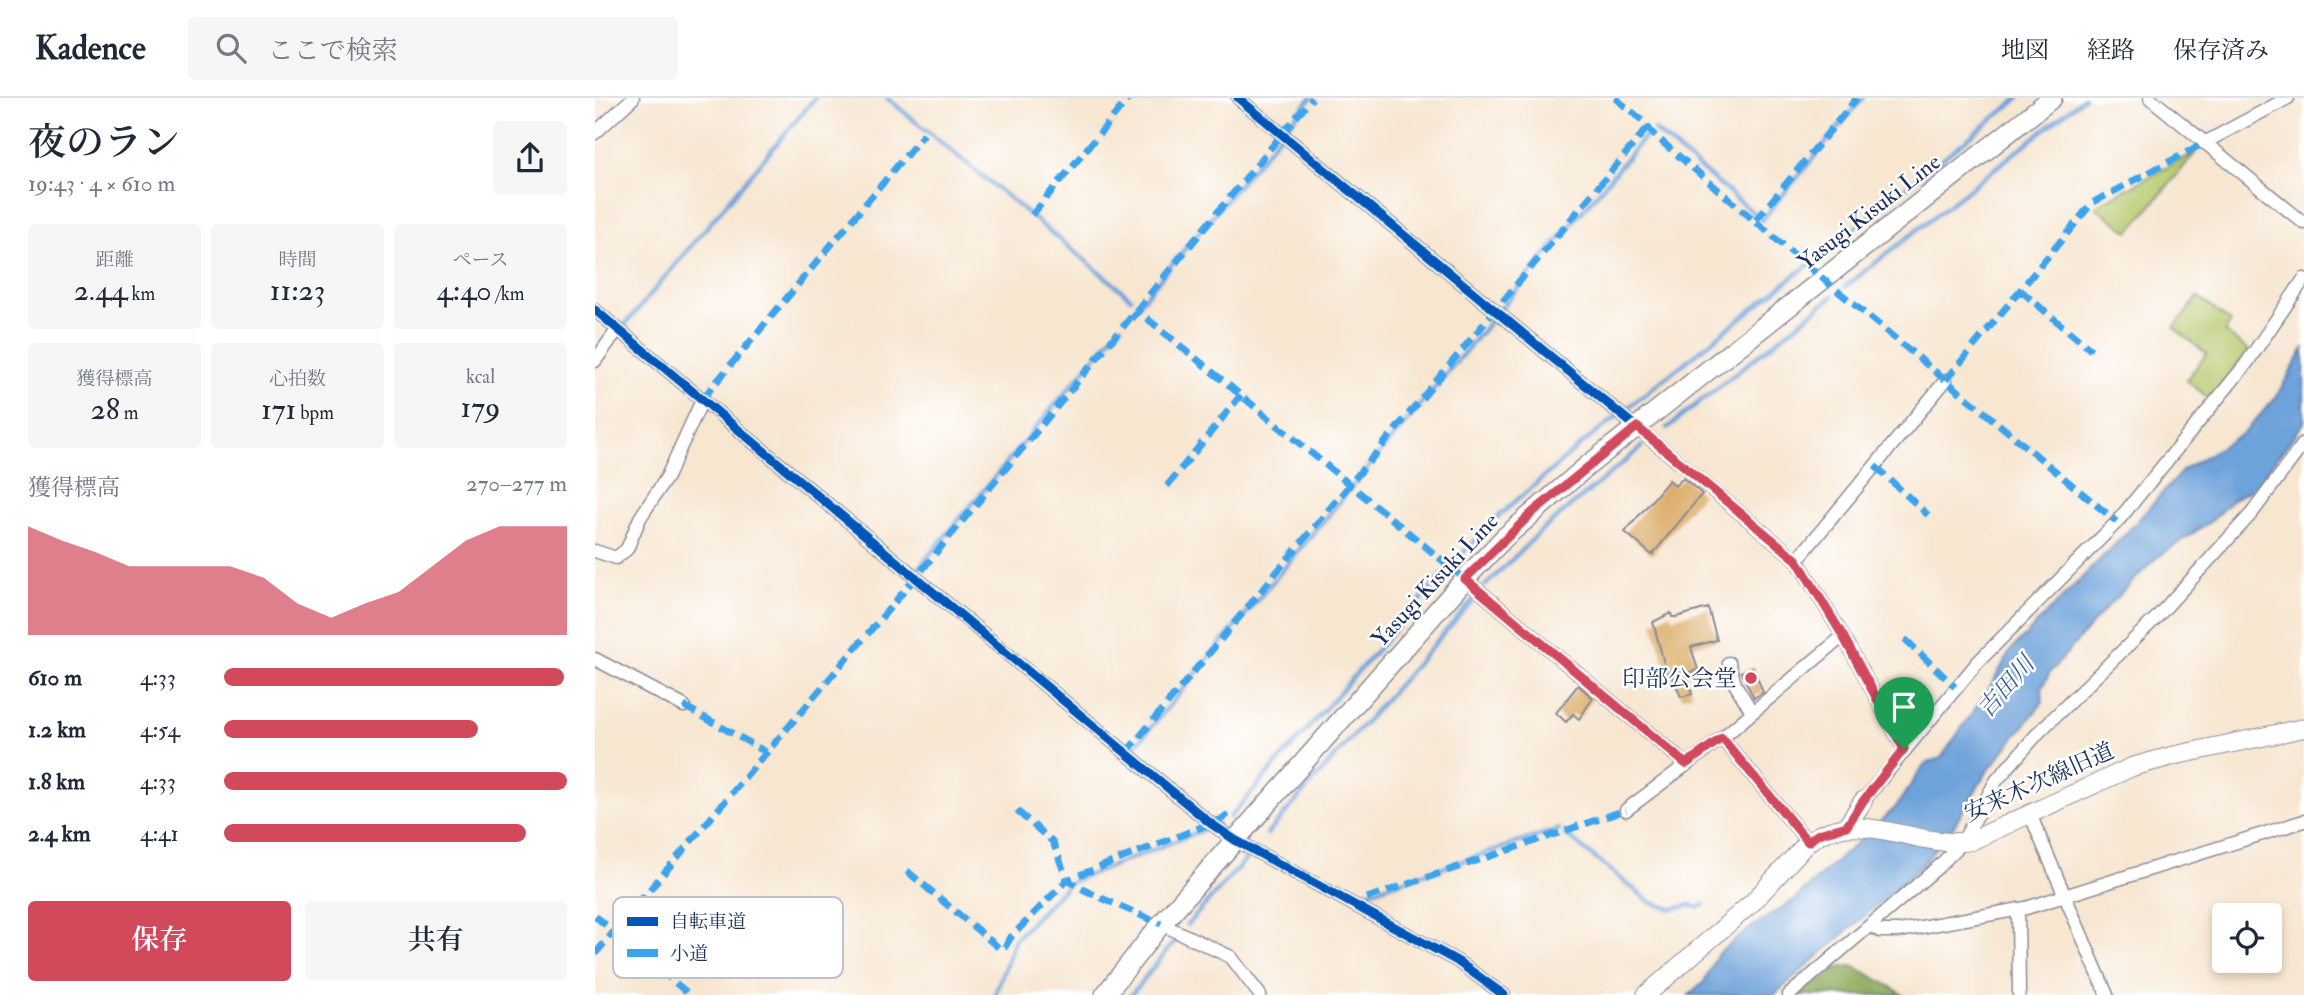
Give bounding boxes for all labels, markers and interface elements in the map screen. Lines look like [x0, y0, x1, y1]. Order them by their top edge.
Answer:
search box [188, 17, 678, 80]
text: Kadence [35, 28, 146, 69]
icon: search [212, 29, 250, 67]
text: ここで検索 [268, 35, 398, 67]
text: 地図 [2001, 35, 2049, 66]
text: 経路 [2087, 35, 2135, 66]
text: 保存済み [2173, 35, 2269, 66]
text: 夜のラン [28, 119, 180, 167]
button: share [493, 121, 567, 195]
street label: Yasugi Kisuki Line [1792, 147, 1947, 277]
text: 19:43 · 4 × 610 m [28, 169, 175, 198]
text: 距離 [95, 248, 134, 272]
text: 時間 [278, 248, 317, 272]
text: ペース [452, 248, 509, 272]
text: 2.44 [74, 272, 128, 309]
text: 11:23 [270, 272, 325, 309]
text: 4:40 [437, 272, 492, 309]
text: km [128, 282, 155, 306]
text: /km [492, 282, 524, 306]
text: kcal [466, 365, 495, 389]
text: 獲得標高 [76, 367, 153, 391]
text: 心拍数 [269, 367, 326, 391]
text: 179 [461, 389, 500, 426]
text: 28 [90, 391, 120, 428]
text: 171 [261, 391, 296, 428]
text: m [120, 401, 139, 425]
text: bpm [296, 401, 334, 425]
text: 270–277 m [466, 469, 567, 498]
text: 獲得標高 [28, 473, 120, 502]
street label: Yasugi Kisuki Line [1365, 506, 1505, 653]
water label: 吉田川 [1971, 647, 2043, 724]
text: 610 m [28, 663, 82, 692]
text: 4:33 [140, 663, 176, 692]
place label: 印部公会堂 [1622, 664, 1737, 693]
marker: 印部公会堂 [1743, 670, 1759, 686]
pin [1874, 677, 1934, 749]
icon: arrive [1885, 688, 1923, 726]
text: 1.2 km [28, 715, 86, 744]
text: 4:54 [140, 715, 180, 744]
street label: 安来木次線旧道 [1960, 736, 2118, 828]
text: 1.8 km [28, 767, 85, 796]
text: 4:33 [140, 767, 176, 796]
text: 2.4 km [28, 819, 91, 848]
text: 4:41 [140, 819, 179, 848]
legend [613, 897, 843, 978]
button: 保存 [28, 901, 291, 981]
button: 共有 [305, 901, 567, 981]
map controls [2212, 903, 2282, 973]
button: locate [2212, 903, 2282, 973]
text: 自転車道 [670, 910, 746, 934]
text: 小道 [670, 942, 708, 966]

